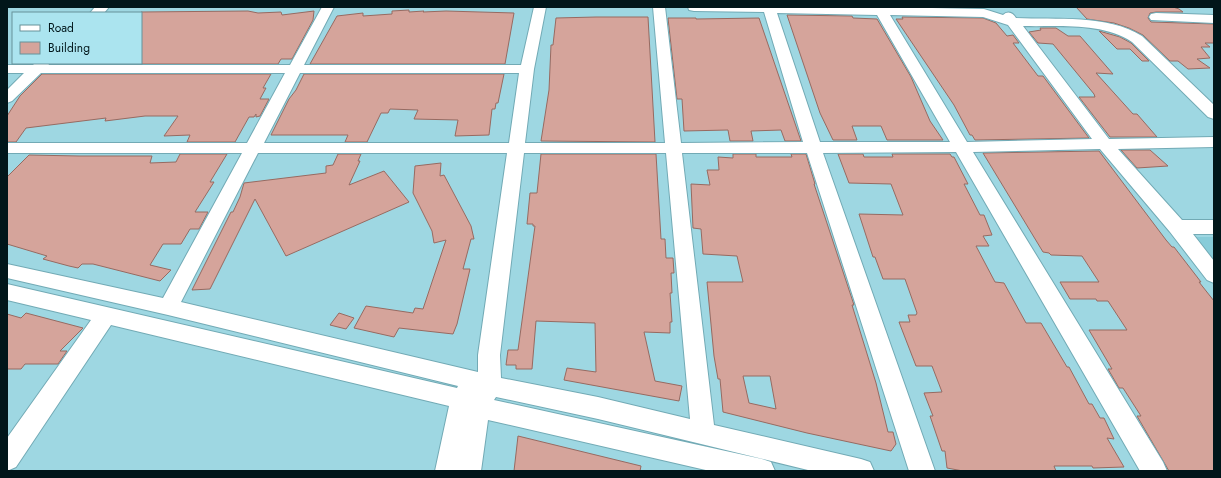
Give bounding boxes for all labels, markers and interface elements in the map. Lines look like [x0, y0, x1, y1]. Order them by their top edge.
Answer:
legend [12, 12, 142, 64]
text: Road [48, 19, 74, 37]
text: Building [48, 39, 90, 57]

